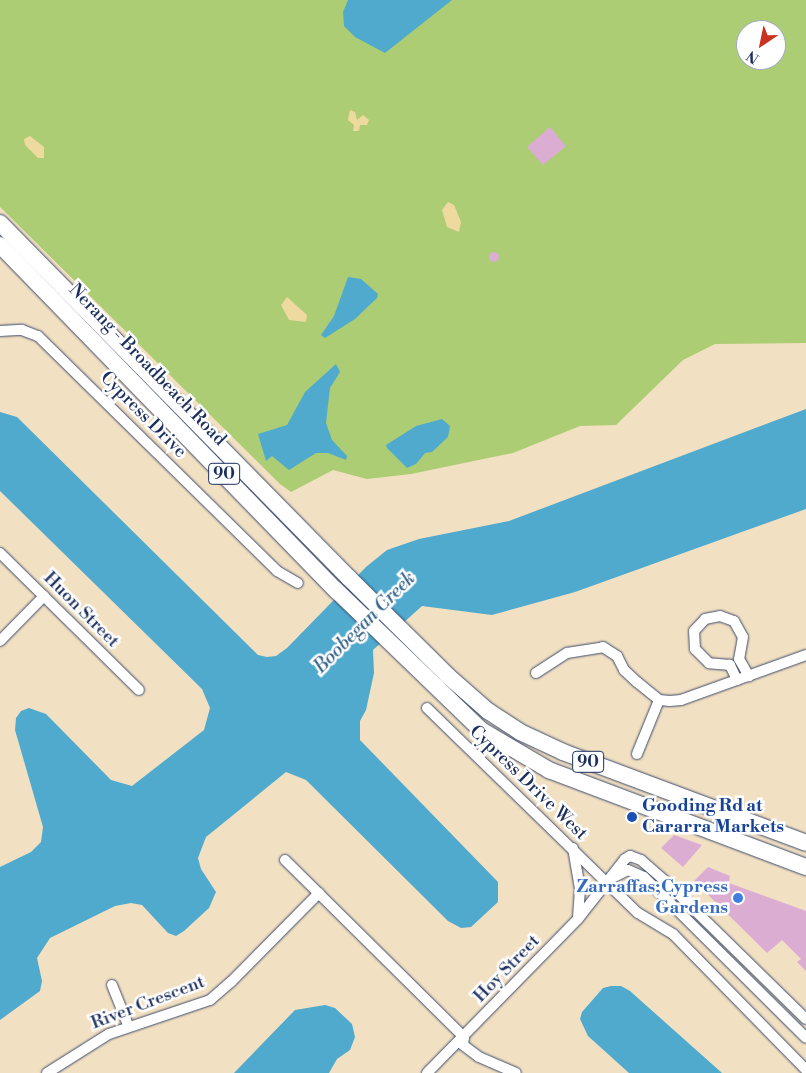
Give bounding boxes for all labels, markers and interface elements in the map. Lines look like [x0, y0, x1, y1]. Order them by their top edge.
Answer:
north arrow [736, 20, 786, 70]
text: N [744, 46, 763, 67]
street label: Nerang - Broadbeach Road [64, 279, 230, 451]
street label: Cypress Drive [95, 367, 191, 463]
road number: 90 [208, 460, 240, 488]
water label: Boobegan Creek [309, 567, 421, 679]
street label: Huon Street [39, 568, 123, 652]
street label: Cypress Drive West [465, 721, 591, 845]
road number: 90 [572, 749, 604, 776]
place label: Gooding Rd at Cararra Markets [642, 796, 784, 839]
marker: Gooding Rd at Cararra Markets [626, 811, 638, 823]
place label: Zarraffas;Cypress Gardens [577, 877, 728, 920]
marker: Zarraffas;Cypress Gardens [732, 892, 744, 904]
street label: Hoy Street [470, 931, 544, 1007]
street label: River Crescent [88, 971, 208, 1035]

